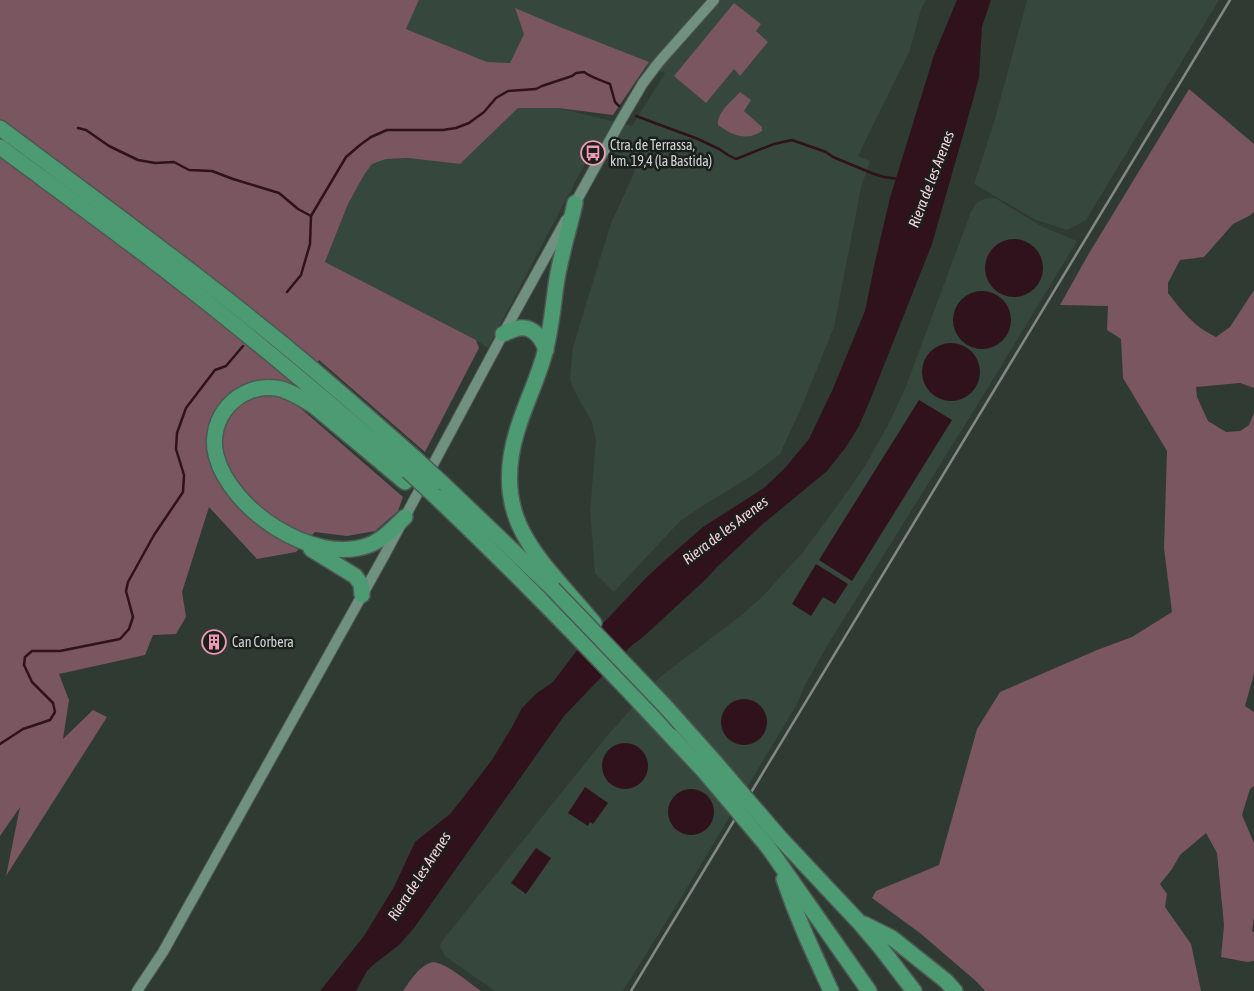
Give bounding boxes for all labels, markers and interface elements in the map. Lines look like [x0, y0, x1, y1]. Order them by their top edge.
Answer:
water label: Riera de les Arenes [905, 128, 957, 230]
place label: Ctra. de Terrassa, km. 19,4 (la Bastida) [610, 137, 712, 169]
bus stop icon: Ctra. de Terrassa, km. 19,4 (la Bastida) [580, 140, 606, 166]
water label: Riera de les Arenes [679, 492, 771, 568]
building icon: Can Corbera [201, 629, 227, 655]
place label: Can Corbera [232, 634, 294, 650]
water label: Riera de les Arenes [384, 829, 454, 923]

